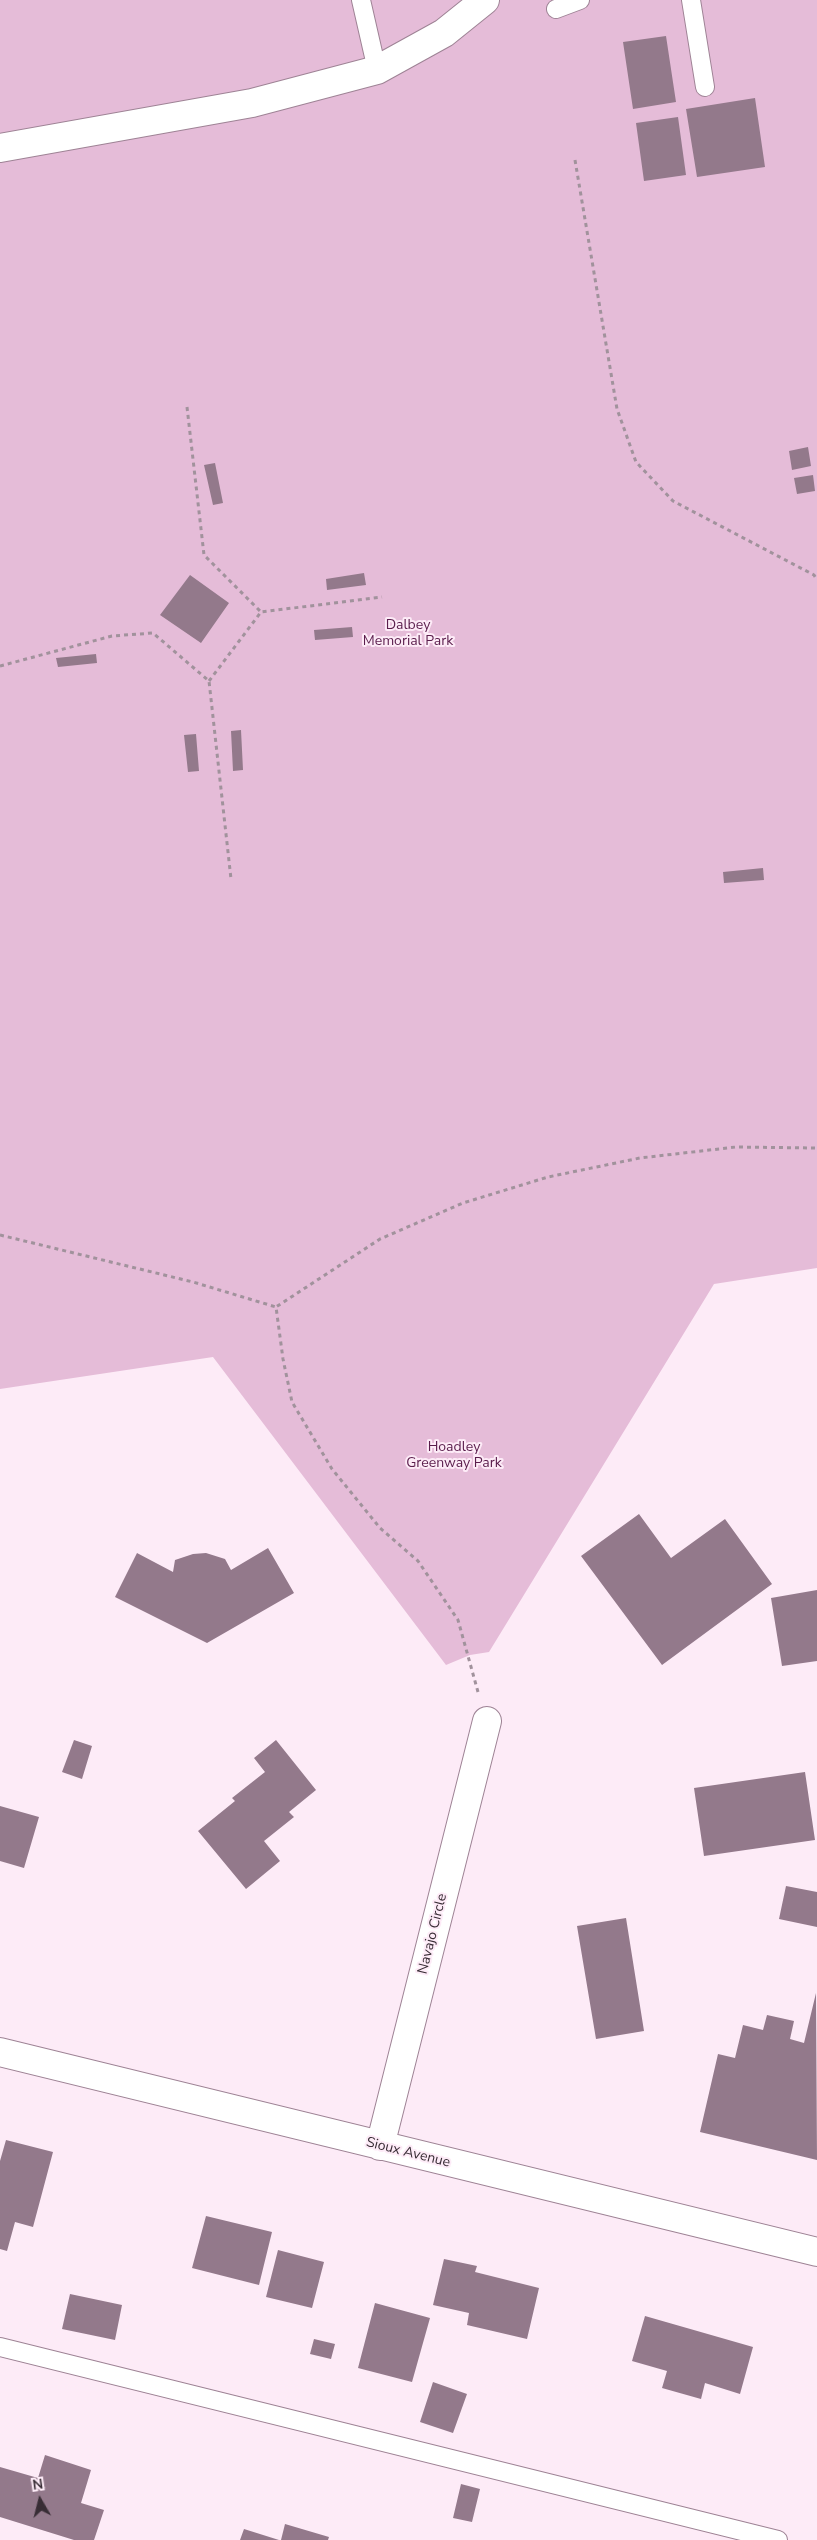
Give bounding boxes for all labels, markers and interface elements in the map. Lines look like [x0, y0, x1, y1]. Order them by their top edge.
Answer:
park label: Dalbey Memorial Park [363, 618, 453, 650]
park label: Hoadley Greenway Park [406, 1440, 502, 1472]
street label: Navajo Circle [415, 1892, 451, 1976]
street label: Sioux Avenue [364, 2134, 452, 2172]
north arrow [15, 2475, 65, 2525]
text: N [31, 2475, 44, 2495]

